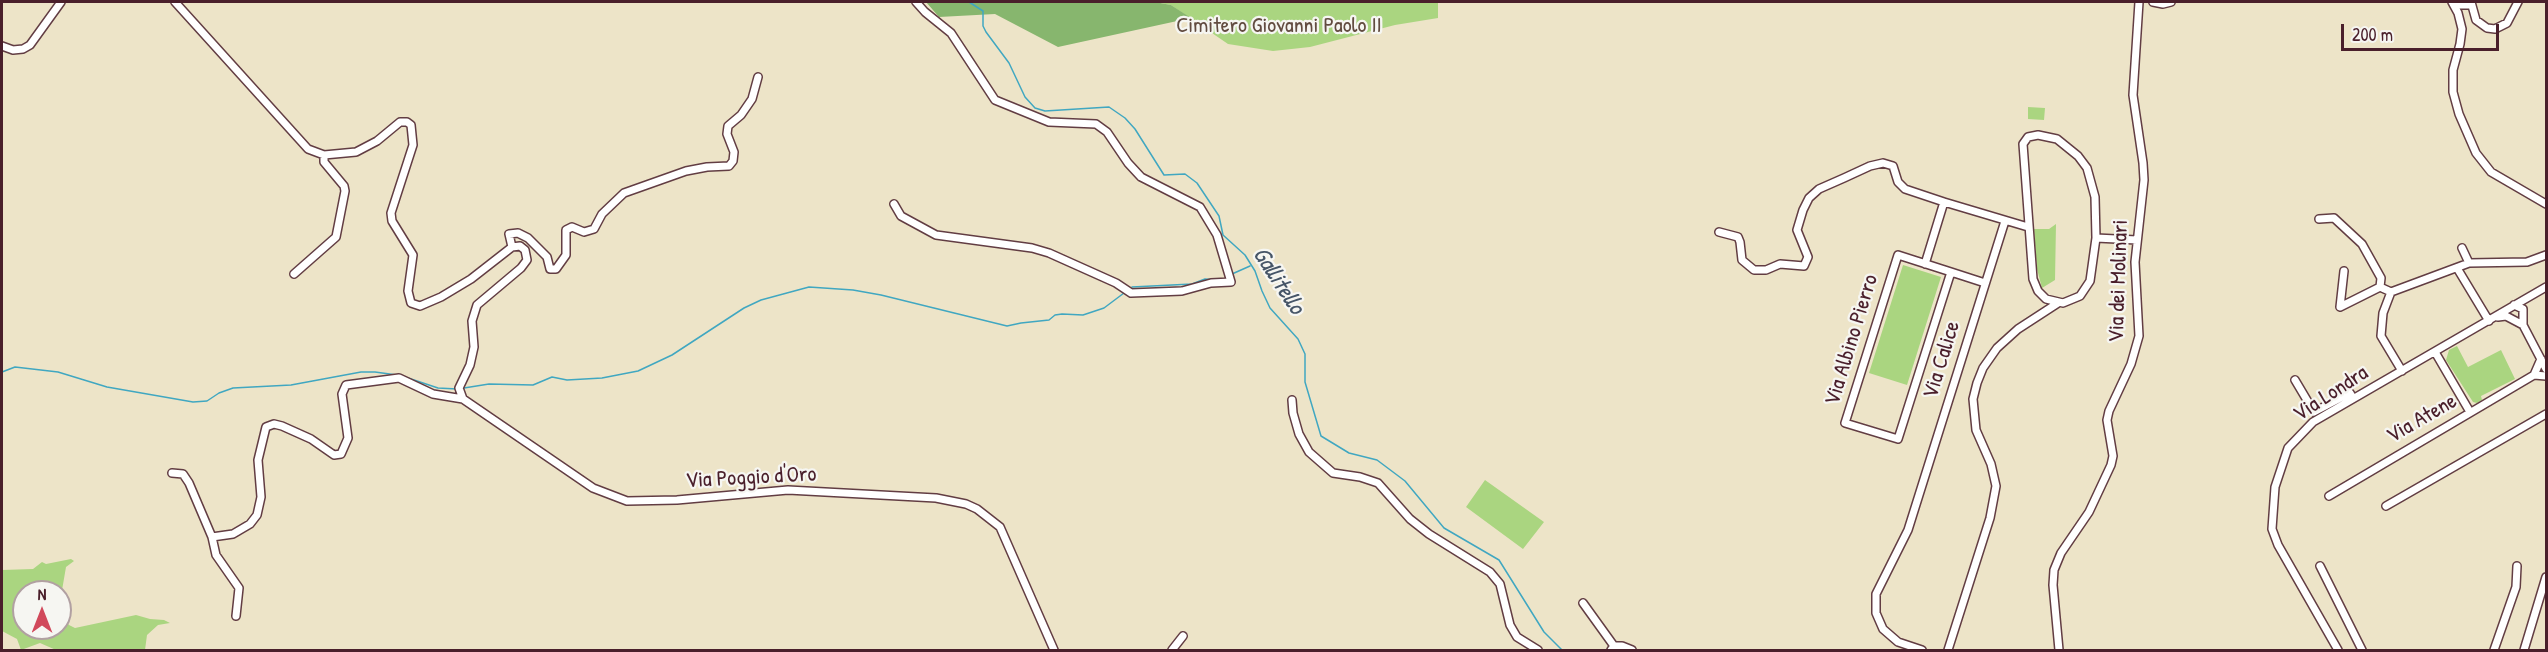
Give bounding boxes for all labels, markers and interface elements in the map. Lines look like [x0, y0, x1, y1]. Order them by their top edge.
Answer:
scale bar [2344, 12, 2502, 50]
park label: Cimitero Giovanni Paolo II [1176, 13, 1382, 39]
text: 200 m [2352, 22, 2393, 47]
street label: Via dei Molinari [2104, 219, 2134, 343]
water label: Gallitello [1246, 242, 1310, 320]
street label: Via Albino Pierro [1820, 271, 1884, 409]
street label: Via Calice [1918, 318, 1966, 402]
street label: Via Londra [2289, 360, 2373, 428]
street label: Via Atene [2382, 388, 2462, 450]
street label: Via Poggio d'Oro [685, 461, 817, 495]
north arrow [12, 580, 72, 640]
text: N [38, 583, 46, 605]

